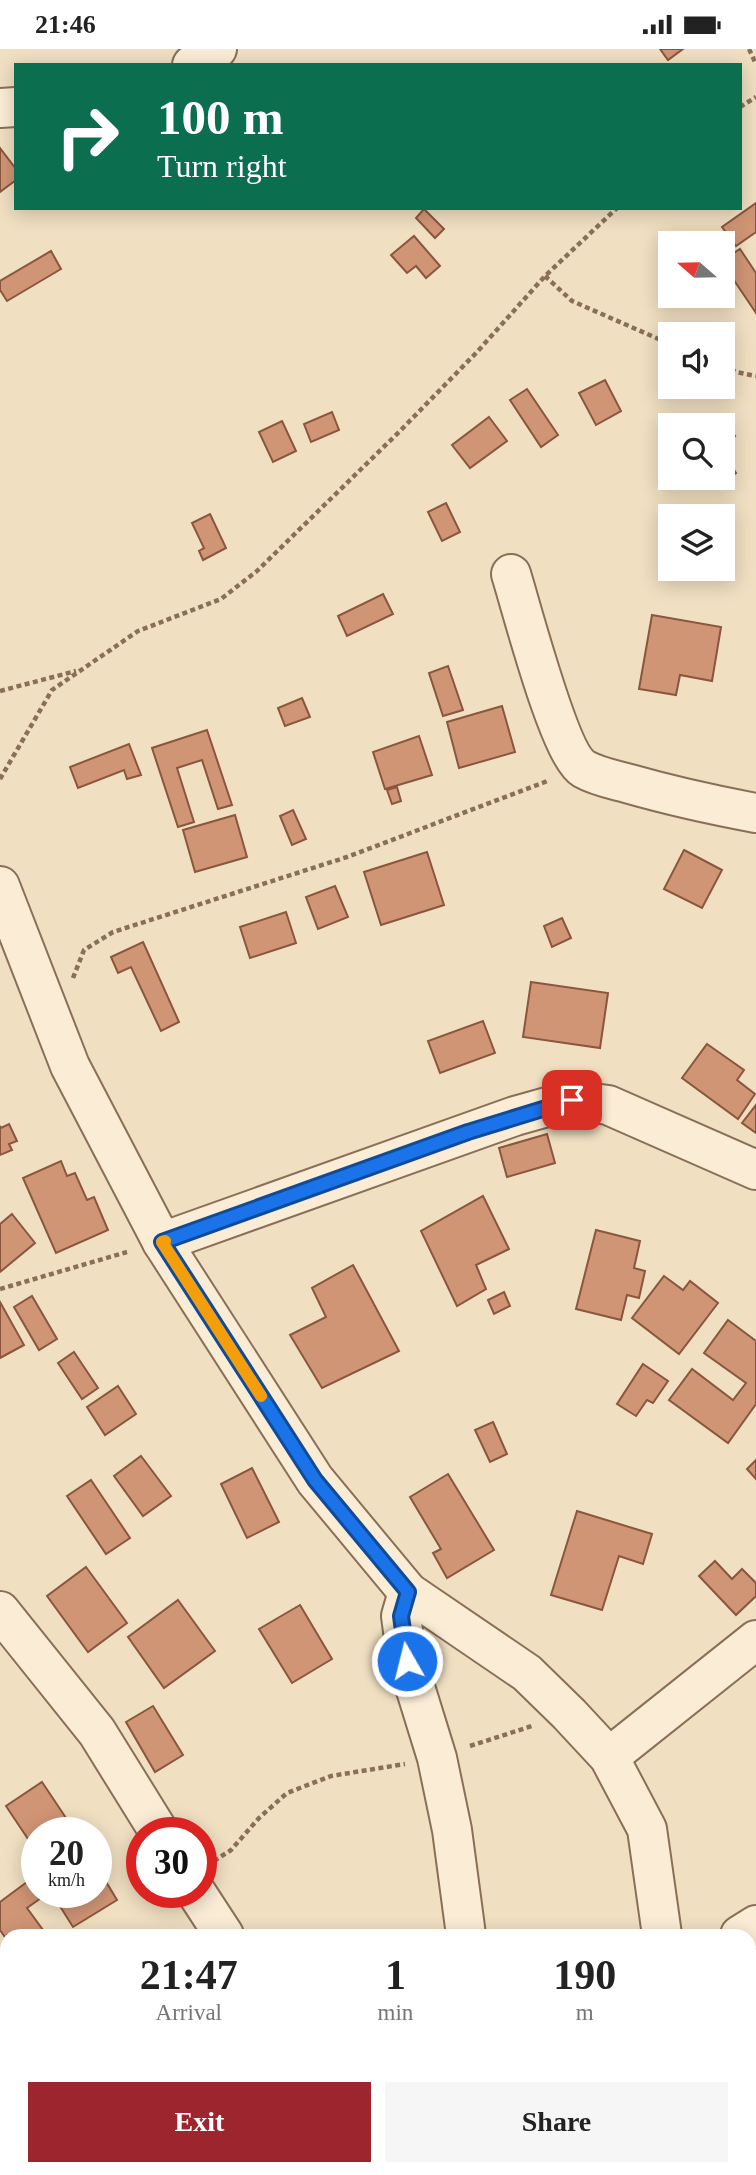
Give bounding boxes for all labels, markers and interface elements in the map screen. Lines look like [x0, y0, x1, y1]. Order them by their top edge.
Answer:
text: 21:46 [35, 10, 96, 39]
text: 100 m [157, 90, 284, 145]
icon: right [42, 91, 133, 182]
text: Turn right [157, 148, 287, 184]
north arrow [658, 231, 735, 308]
map controls [658, 231, 735, 581]
button: sound [658, 322, 735, 399]
button: search [658, 413, 735, 490]
button: layers [658, 504, 735, 581]
pin [542, 1070, 602, 1130]
icon: arrive [553, 1081, 591, 1119]
position arrow [370, 1624, 444, 1698]
speed limit sign: 30 [126, 1817, 217, 1908]
text: 20 [49, 1834, 84, 1873]
text: km/h [48, 1870, 85, 1890]
text: 21:47 [140, 1952, 238, 1998]
text: 1 [385, 1952, 406, 1998]
text: 190 [553, 1952, 616, 1998]
text: Arrival [156, 2000, 222, 2025]
text: min [378, 2000, 413, 2025]
text: m [576, 2000, 594, 2025]
button: Exit [28, 2082, 371, 2162]
button: Share [385, 2082, 728, 2162]

